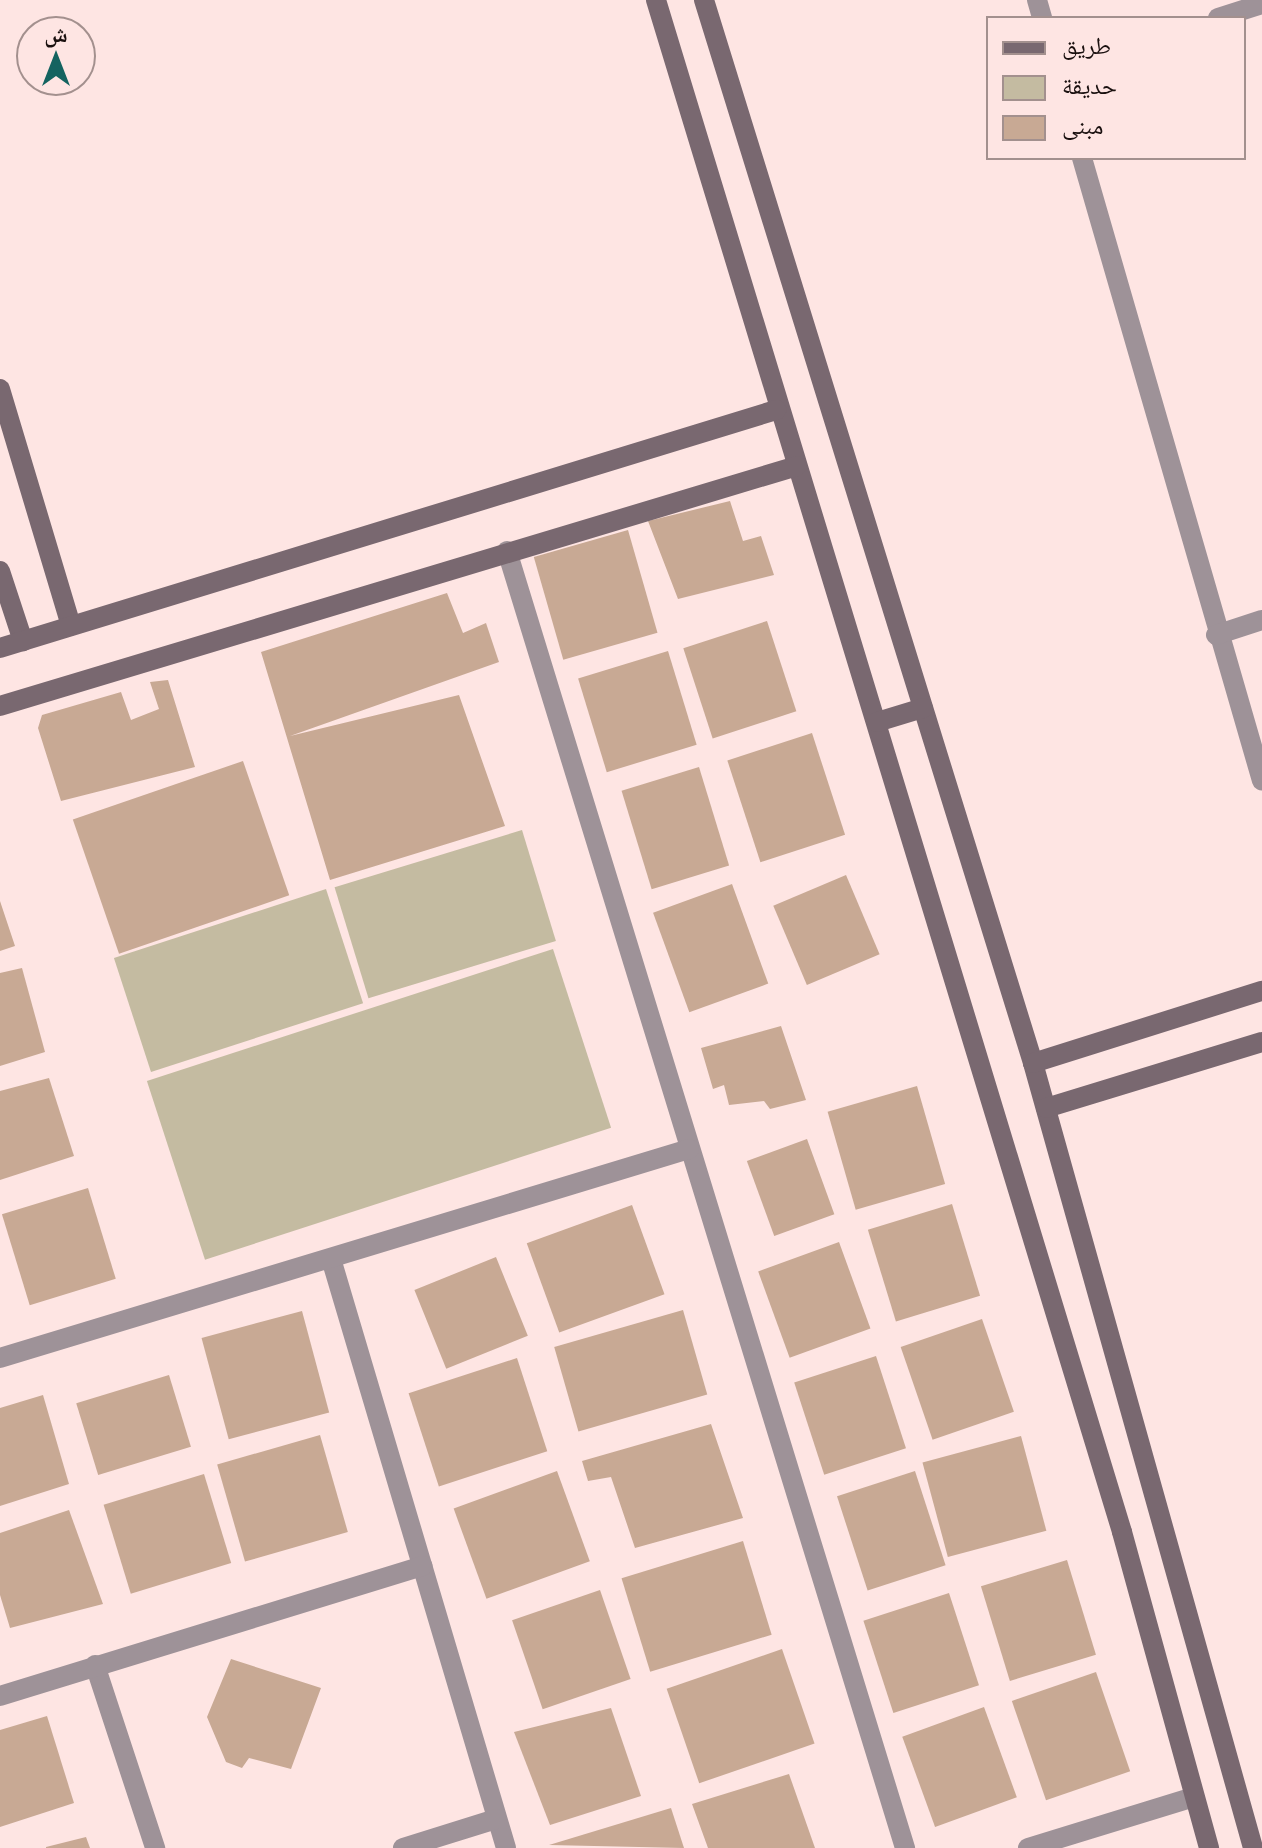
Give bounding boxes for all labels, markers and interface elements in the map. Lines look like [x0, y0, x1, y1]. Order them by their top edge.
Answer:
north arrow [16, 16, 96, 96]
legend [986, 16, 1246, 160]
text: ش [44, 20, 68, 48]
text: طريق [1062, 30, 1111, 61]
text: حديقة [1062, 70, 1117, 101]
text: مبنى [1062, 110, 1103, 141]

